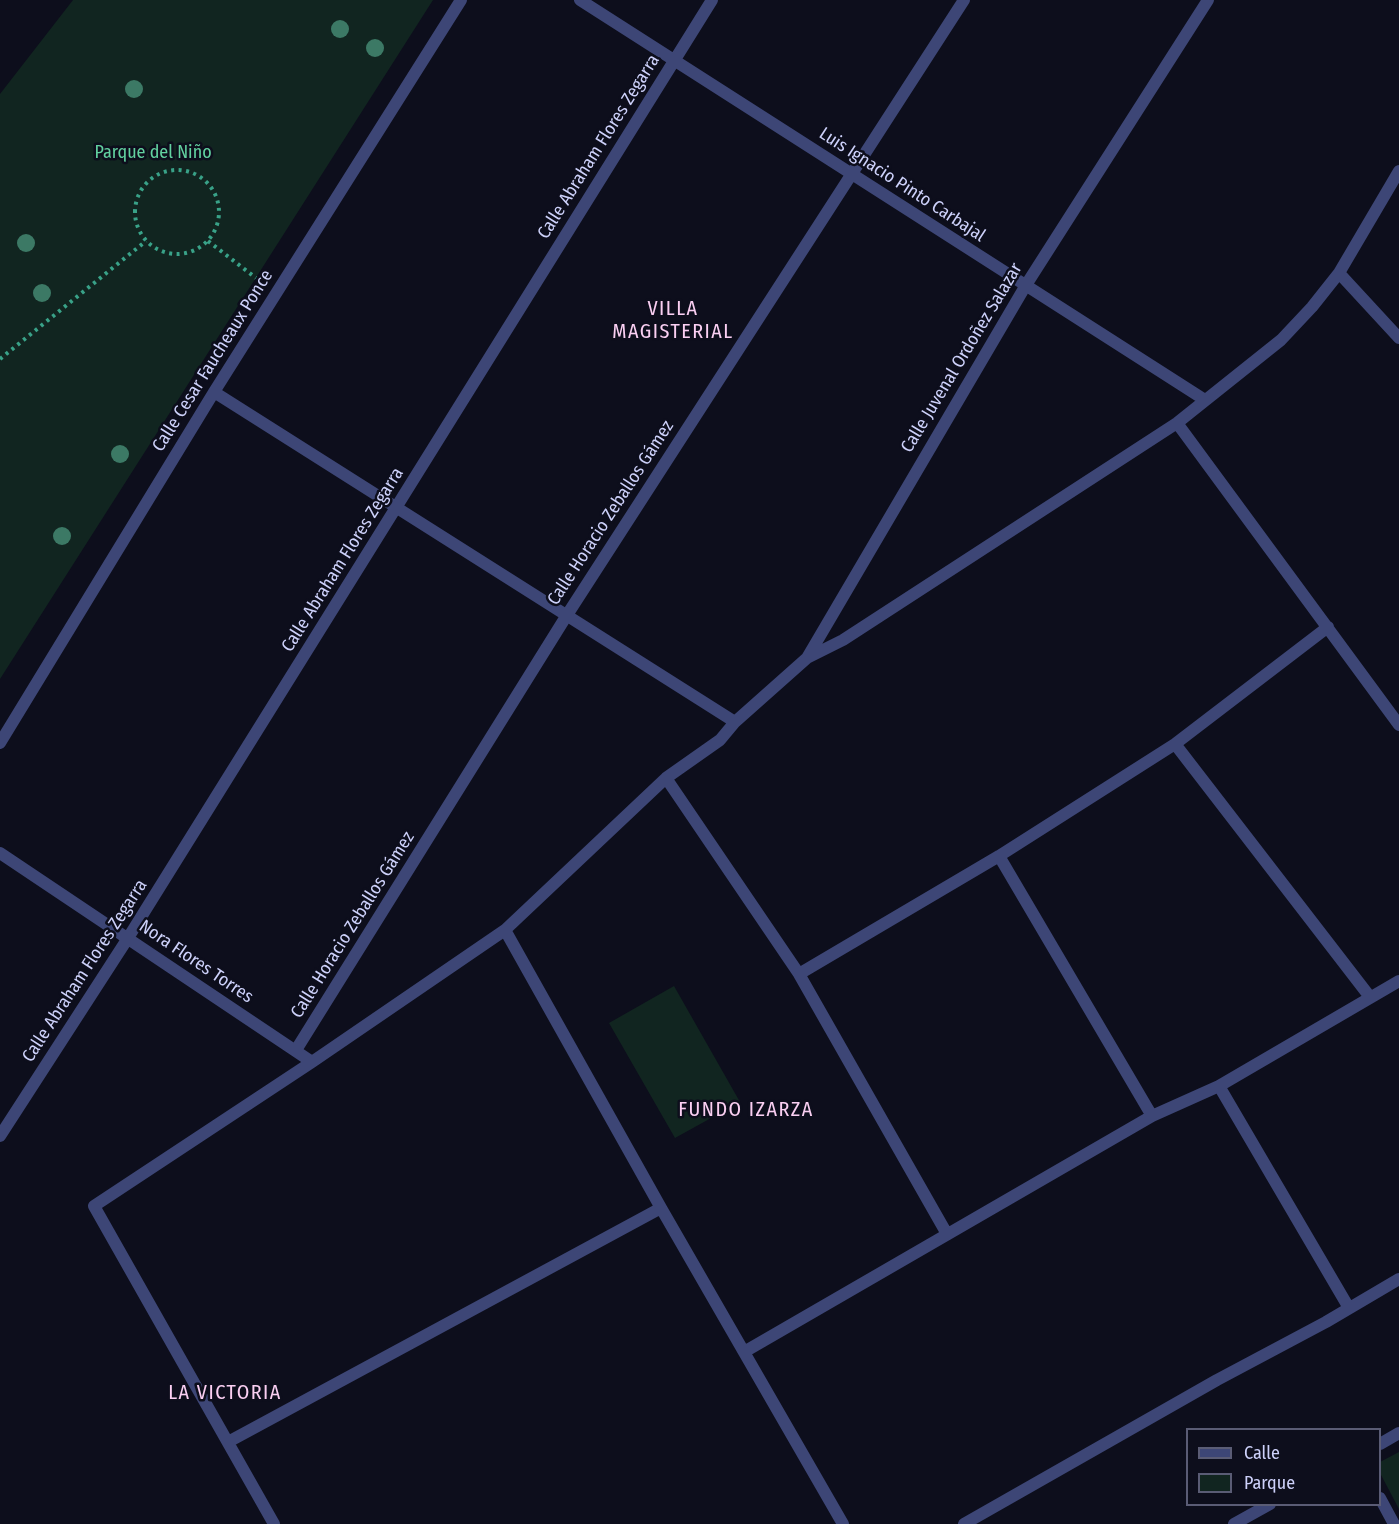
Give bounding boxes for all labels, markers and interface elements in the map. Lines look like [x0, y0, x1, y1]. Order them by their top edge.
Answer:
street label: Calle Abraham Flores Zegarra [533, 51, 665, 243]
street label: Luis Ignacio Pinto Carbajal [815, 123, 989, 247]
park label: Parque del Niño [94, 142, 212, 164]
street label: Calle Juvenal Ordoñez Salazar [897, 259, 1027, 457]
street label: Calle Cesar Faucheaux Ponce [148, 266, 278, 456]
district label: VILLA MAGISTERIAL [612, 297, 734, 344]
street label: Calle Horacio Zeballos Gámez [543, 417, 679, 609]
street label: Calle Abraham Flores Zegarra [277, 464, 409, 656]
street label: Calle Horacio Zeballos Gámez [287, 828, 419, 1022]
street label: Calle Abraham Flores Zegarra [18, 876, 152, 1066]
street label: Nora Flores Torres [135, 916, 257, 1008]
district label: FUNDO IZARZA [678, 1098, 814, 1122]
district label: LA VICTORIA [168, 1381, 282, 1405]
legend [1186, 1428, 1381, 1506]
text: Calle [1244, 1442, 1280, 1464]
text: Parque [1244, 1472, 1295, 1494]

